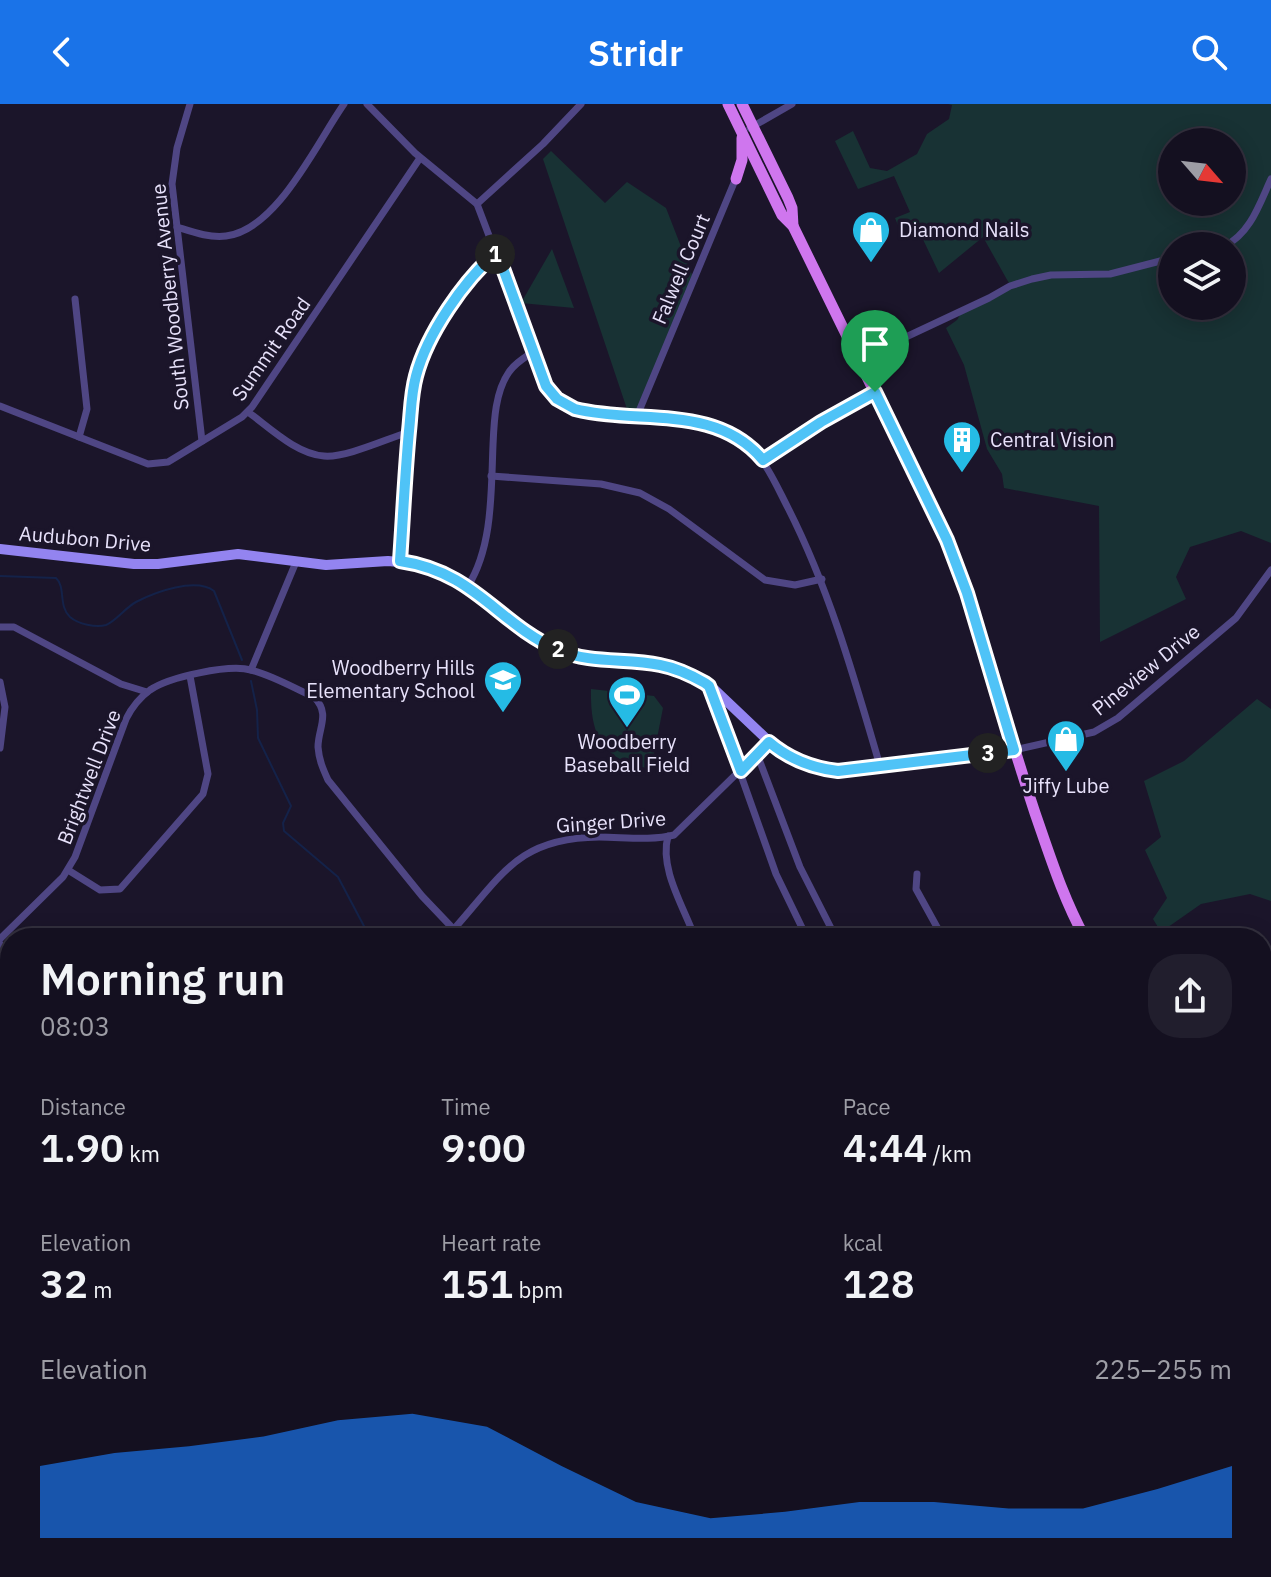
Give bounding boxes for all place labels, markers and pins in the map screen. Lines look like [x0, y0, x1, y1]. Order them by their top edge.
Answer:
shop icon: Diamond Nails [850, 209, 892, 264]
place label: Diamond Nails [899, 216, 1029, 243]
pin: 1 [475, 234, 515, 274]
pin [841, 310, 909, 392]
building icon: Central Vision [941, 419, 983, 474]
place label: Central Vision [990, 426, 1114, 453]
pin: 2 [538, 629, 578, 669]
place label: Woodberry Hills Elementary School [306, 654, 475, 704]
school or university icon: Woodberry Hills Elementary School [482, 659, 524, 714]
sports icon: Woodberry Baseball Field [606, 674, 648, 729]
shop icon: Jiffy Lube [1045, 718, 1087, 773]
place label: Woodberry Baseball Field [564, 728, 690, 778]
pin: 3 [968, 733, 1008, 773]
place label: Jiffy Lube [1023, 772, 1109, 799]

